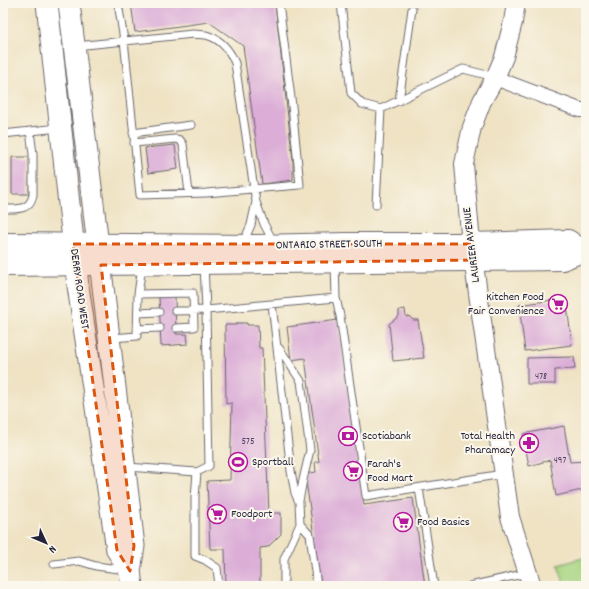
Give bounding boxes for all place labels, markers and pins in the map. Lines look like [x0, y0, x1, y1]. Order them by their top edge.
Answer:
place label: Kitchen Food Fair Convenience [468, 289, 544, 320]
supermarket icon: Kitchen Food Fair Convenience [547, 293, 569, 315]
bank icon: Scotiabank [337, 425, 359, 447]
place label: Scotiabank [362, 428, 411, 445]
place label: Total Health Pharamacy [460, 428, 516, 459]
pharmacy icon: Total Health Pharamacy [518, 432, 540, 454]
sports icon: Sportball [227, 451, 249, 473]
place label: Sportball [252, 454, 294, 471]
place label: Farah's Food Mart [367, 456, 414, 487]
supermarket icon: Farah's Food Mart [342, 460, 364, 482]
supermarket icon: Foodport [206, 503, 228, 525]
place label: Foodport [231, 506, 273, 523]
supermarket icon: Food Basics [392, 511, 414, 533]
place label: Food Basics [417, 514, 470, 531]

